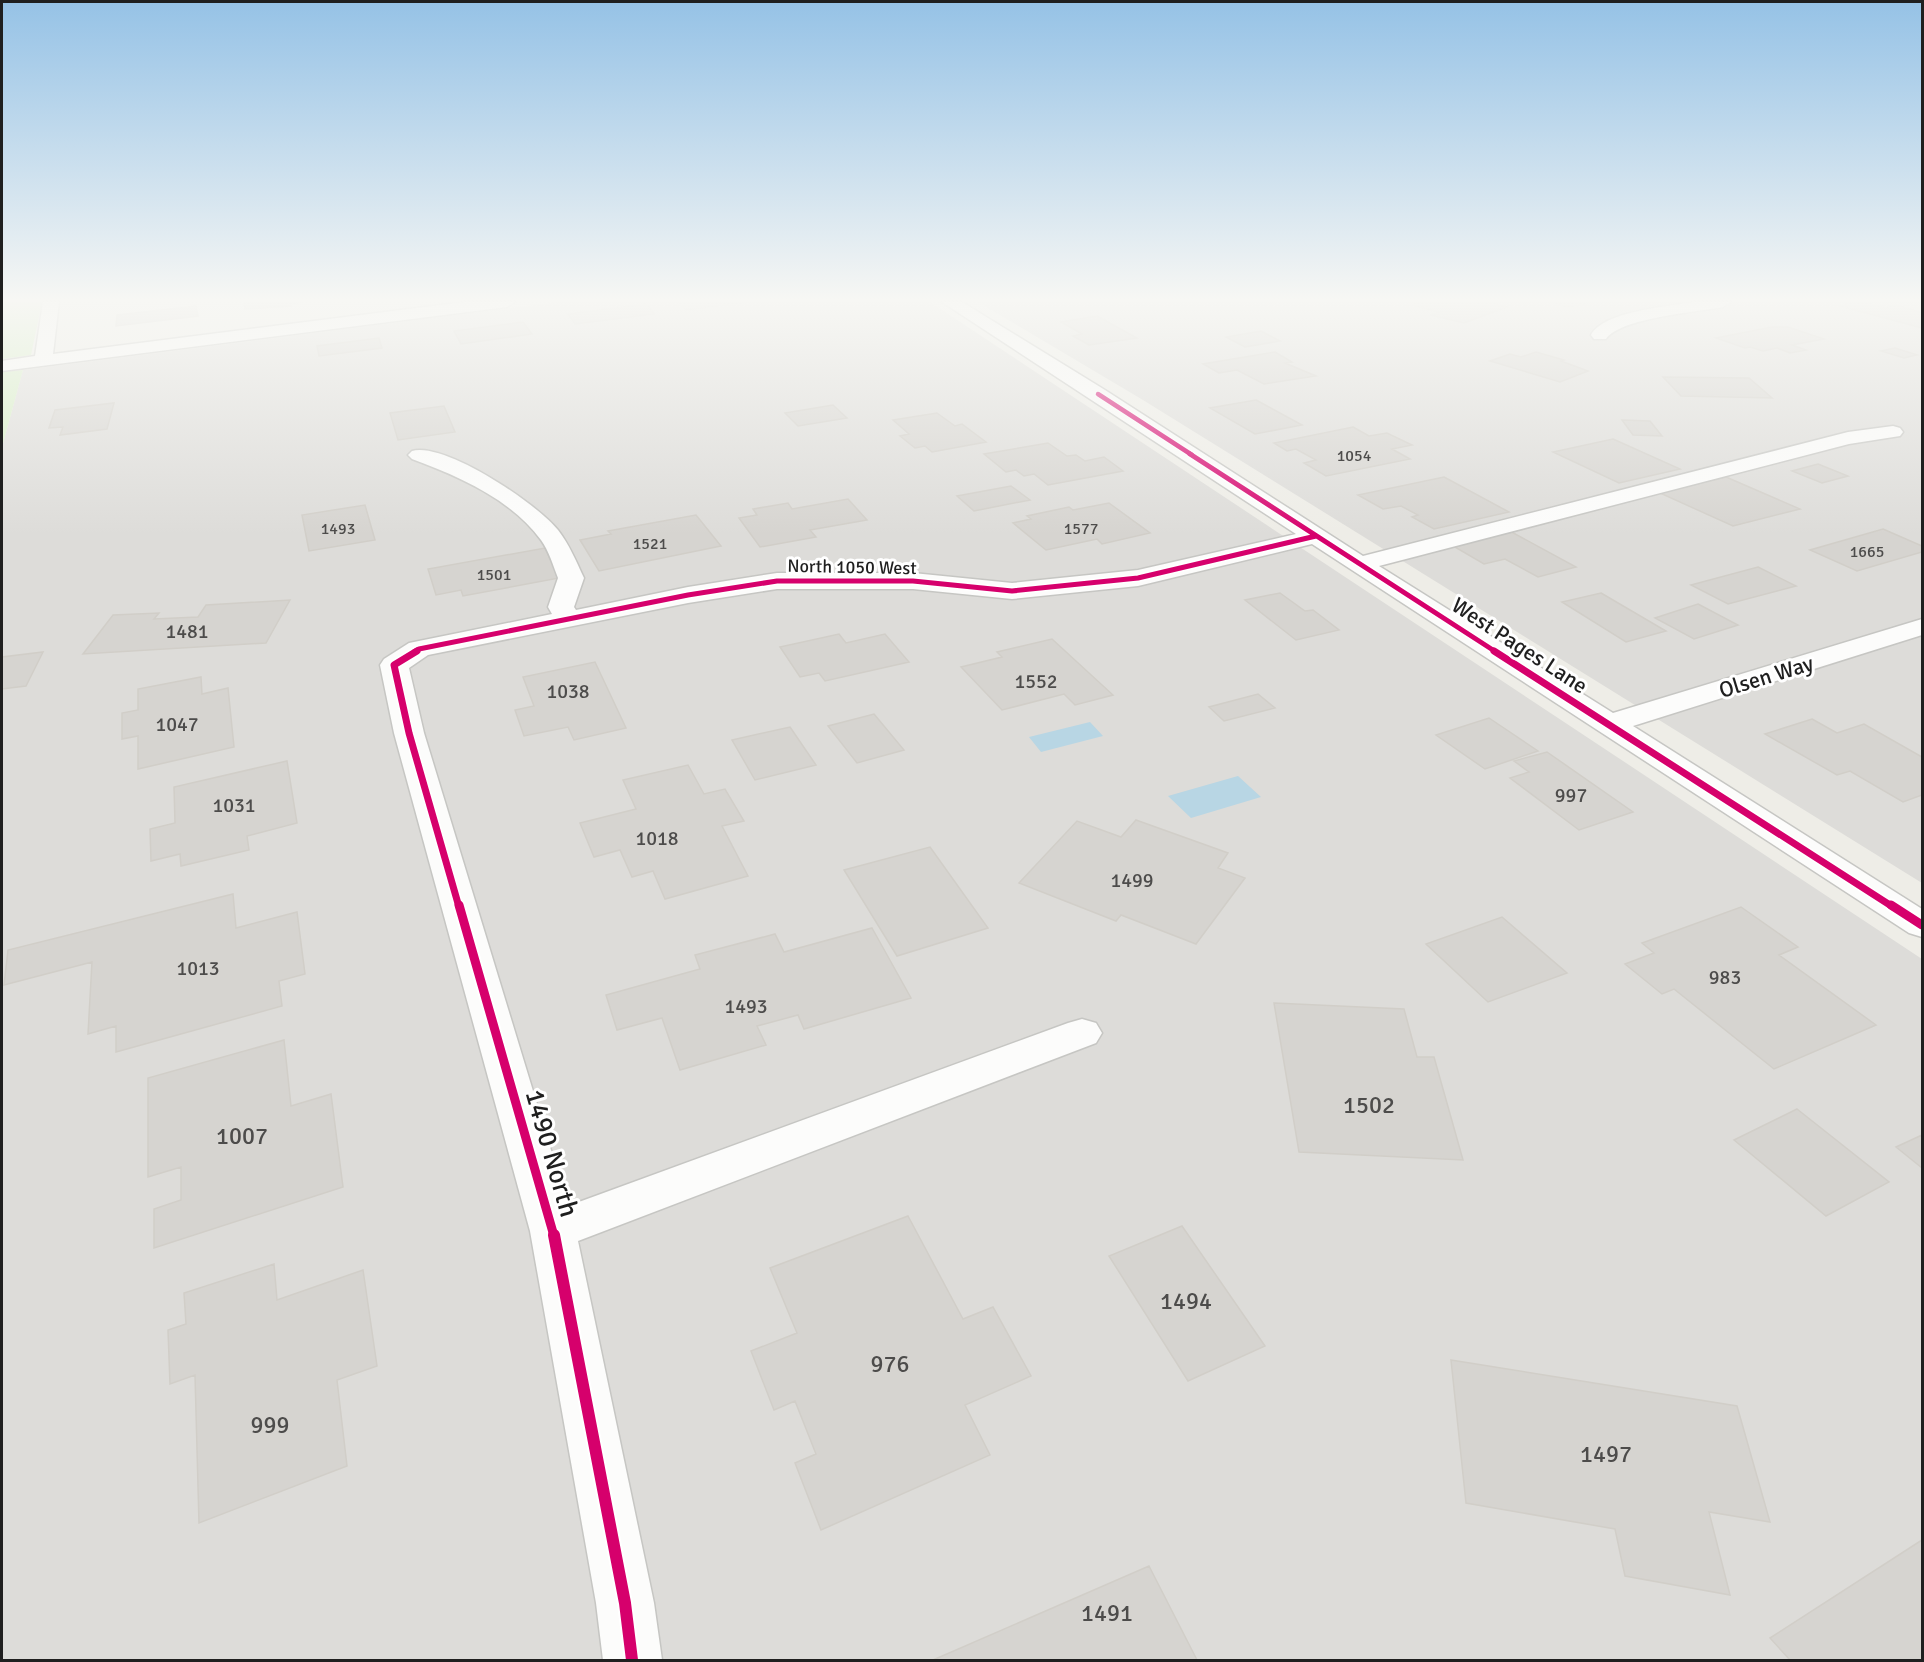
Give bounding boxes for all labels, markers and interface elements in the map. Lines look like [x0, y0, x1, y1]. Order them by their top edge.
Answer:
house number: 1054 [1337, 446, 1372, 466]
house number: 1493 [321, 519, 355, 539]
house number: 1577 [1064, 519, 1098, 539]
house number: 1521 [633, 534, 667, 554]
house number: 1665 [1850, 542, 1884, 562]
street label: North 1050 West [787, 555, 917, 579]
house number: 1501 [477, 565, 511, 585]
street label: West Pages Lane [1447, 591, 1593, 699]
house number: 1481 [165, 619, 209, 644]
street label: Olsen Way [1716, 649, 1817, 704]
house number: 1552 [1014, 669, 1058, 694]
house number: 1038 [546, 679, 590, 704]
house number: 1047 [155, 712, 199, 737]
house number: 997 [1555, 783, 1587, 808]
house number: 1031 [212, 793, 256, 818]
house number: 1018 [635, 826, 679, 851]
house number: 1499 [1110, 868, 1154, 893]
house number: 1013 [176, 956, 220, 981]
house number: 983 [1709, 965, 1741, 990]
house number: 1493 [724, 994, 768, 1019]
street label: 1490 North [518, 1085, 585, 1221]
house number: 1502 [1343, 1090, 1395, 1120]
house number: 1007 [216, 1121, 268, 1151]
house number: 1494 [1160, 1286, 1212, 1316]
house number: 976 [871, 1349, 909, 1379]
house number: 999 [251, 1410, 289, 1440]
house number: 1497 [1580, 1439, 1632, 1469]
house number: 1491 [1081, 1598, 1133, 1628]

